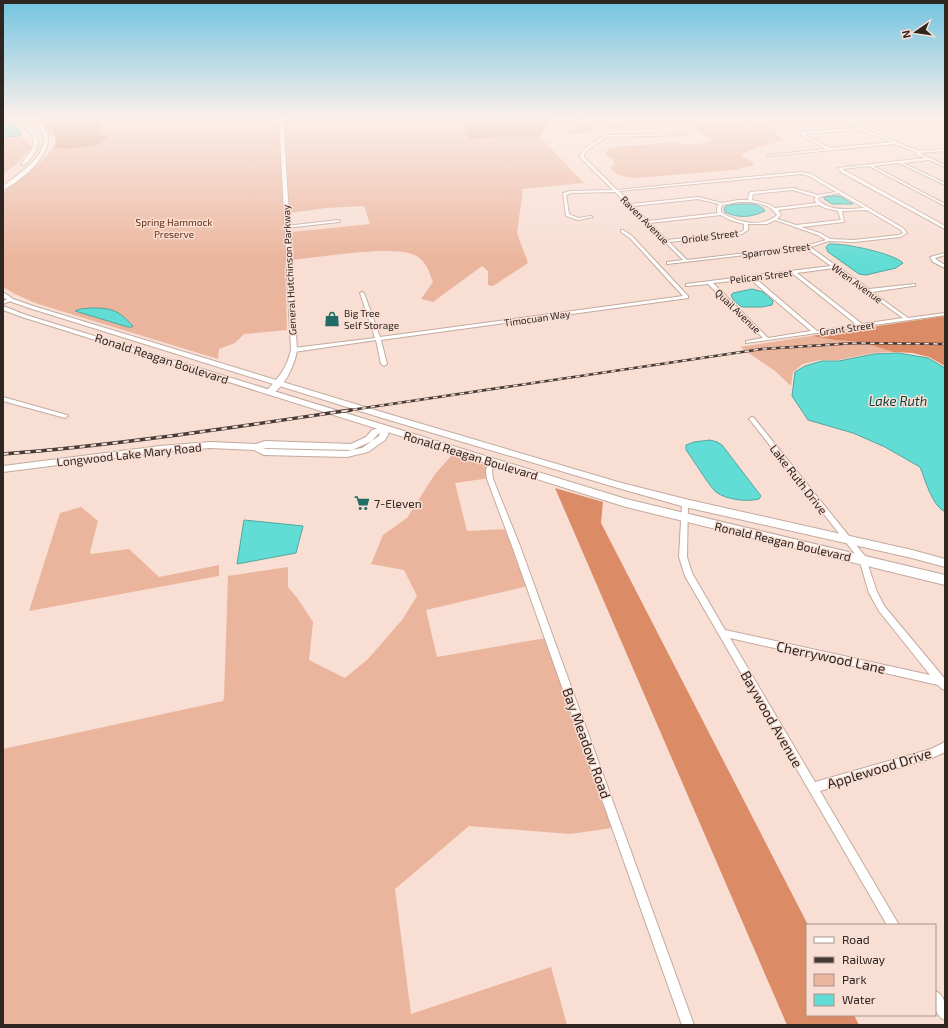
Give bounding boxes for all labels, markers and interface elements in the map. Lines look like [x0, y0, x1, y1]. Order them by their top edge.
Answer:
north arrow [896, 12, 936, 52]
text: N [899, 29, 913, 40]
street label: Raven Avenue [618, 193, 672, 247]
street label: General Hutchinson Parkway [280, 204, 298, 336]
park label: Spring Hammock Preserve [136, 216, 212, 240]
street label: Oriole Street [681, 227, 739, 245]
street label: Sparrow Street [741, 240, 811, 260]
street label: Wren Avenue [829, 261, 885, 305]
street label: Pelican Street [729, 266, 793, 286]
street label: Quail Avenue [713, 286, 763, 336]
place label: Big Tree Self Storage [344, 307, 399, 331]
street label: Timocuan Way [503, 307, 572, 329]
shop icon: Big Tree Self Storage [323, 310, 341, 328]
street label: Grant Street [819, 318, 875, 338]
street label: Ronald Reagan Boulevard [93, 330, 231, 386]
water label: Lake Ruth [869, 393, 927, 409]
street label: Ronald Reagan Boulevard [402, 428, 540, 482]
street label: Longwood Lake Mary Road [56, 439, 202, 469]
street label: Lake Ruth Drive [767, 441, 831, 517]
supermarket icon: 7-Eleven [353, 494, 371, 512]
place label: 7-Eleven [374, 496, 422, 510]
street label: Ronald Reagan Boulevard [713, 518, 853, 564]
street label: Cherrywood Lane [775, 637, 887, 677]
street label: Baywood Avenue [737, 668, 807, 770]
street label: Bay Meadow Road [559, 685, 615, 801]
street label: Applewood Drive [825, 744, 933, 792]
legend [806, 924, 936, 1016]
text: Road [842, 932, 870, 946]
text: Railway [842, 952, 886, 966]
text: Park [842, 972, 867, 986]
text: Water [842, 992, 876, 1006]

